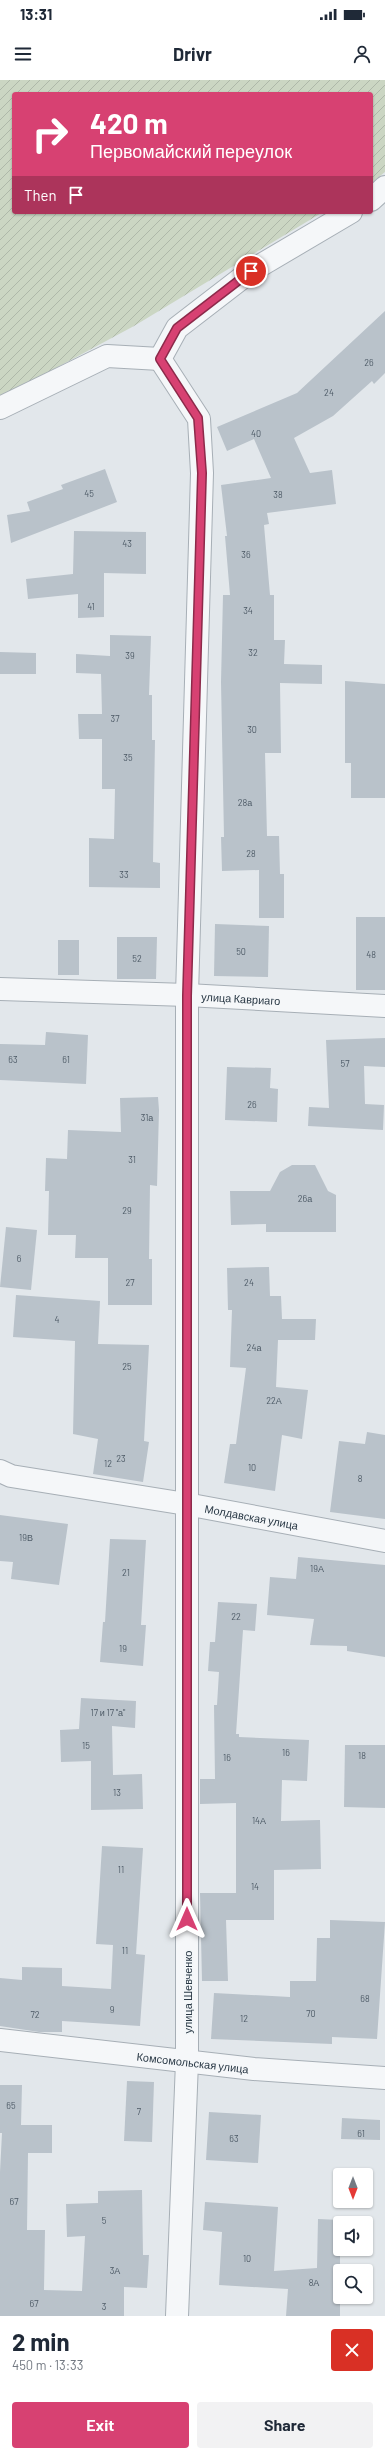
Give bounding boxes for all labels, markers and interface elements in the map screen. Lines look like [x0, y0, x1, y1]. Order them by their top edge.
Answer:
text: 13:31 [20, 5, 52, 23]
icon: menu [12, 43, 34, 65]
text: Drivr [173, 43, 212, 65]
icon: person [351, 43, 373, 65]
text: 420 m [90, 106, 168, 140]
icon: right [24, 108, 76, 160]
text: Первомайский переулок [90, 140, 292, 162]
icon: arrive [65, 184, 87, 206]
text: Then [24, 186, 57, 204]
pin [234, 254, 268, 288]
icon: arrive [240, 260, 262, 282]
house number: 26 [364, 357, 374, 368]
house number: 24 [324, 387, 334, 398]
house number: 40 [251, 428, 261, 439]
house number: 45 [84, 488, 94, 499]
house number: 38 [273, 489, 283, 500]
house number: 43 [122, 538, 132, 549]
house number: 36 [241, 549, 251, 560]
house number: 41 [87, 601, 95, 612]
house number: 34 [243, 605, 253, 616]
house number: 32 [248, 647, 258, 658]
house number: 39 [125, 650, 135, 661]
house number: 37 [111, 713, 120, 724]
house number: 30 [247, 724, 257, 735]
house number: 35 [123, 752, 133, 763]
house number: 28а [238, 797, 252, 808]
house number: 28 [246, 848, 256, 859]
house number: 33 [119, 869, 129, 880]
house number: 50 [236, 946, 246, 957]
house number: 48 [366, 949, 376, 960]
house number: 52 [132, 953, 142, 964]
street label: улица Кавриаго [201, 989, 281, 1007]
house number: 63 [8, 1054, 18, 1065]
house number: 61 [62, 1054, 70, 1065]
house number: 57 [341, 1058, 350, 1069]
house number: 26 [247, 1099, 257, 1110]
house number: 31а [141, 1112, 153, 1123]
house number: 31 [128, 1154, 136, 1165]
house number: 26а [298, 1193, 312, 1204]
house number: 29 [122, 1205, 132, 1216]
house number: 6 [17, 1253, 22, 1264]
house number: 27 [125, 1277, 135, 1288]
house number: 24 [244, 1277, 254, 1288]
house number: 4 [55, 1314, 60, 1325]
house number: 24а [247, 1342, 261, 1353]
house number: 25 [122, 1361, 132, 1372]
house number: 22А [266, 1395, 282, 1406]
house number: 23 [116, 1453, 126, 1464]
house number: 12 [104, 1458, 112, 1469]
house number: 10 [248, 1462, 256, 1473]
house number: 8 [358, 1473, 363, 1484]
street label: Молдавская улица [204, 1501, 300, 1531]
house number: 19В [19, 1532, 33, 1543]
house number: 19А [310, 1563, 324, 1574]
house number: 21 [122, 1567, 130, 1578]
house number: 22 [231, 1611, 241, 1622]
house number: 19 [119, 1643, 127, 1654]
house number: 17 и 17 "а" [91, 1707, 126, 1718]
house number: 15 [82, 1740, 90, 1751]
house number: 16 [282, 1747, 290, 1758]
house number: 18 [358, 1750, 366, 1761]
house number: 16 [223, 1752, 231, 1763]
house number: 13 [113, 1787, 121, 1798]
house number: 14А [252, 1815, 266, 1826]
house number: 11 [118, 1864, 124, 1875]
house number: 14 [251, 1881, 259, 1892]
position arrow [166, 1898, 208, 1940]
house number: 11 [122, 1945, 128, 1956]
street label: улица Шевченко [181, 1951, 194, 2033]
house number: 68 [360, 1993, 370, 2004]
house number: 9 [110, 2004, 115, 2015]
house number: 70 [306, 2008, 316, 2019]
house number: 72 [30, 2009, 40, 2020]
house number: 12 [240, 2013, 248, 2024]
street label: Комсомольская улица [136, 2049, 250, 2075]
house number: 65 [6, 2100, 16, 2111]
house number: 7 [137, 2106, 142, 2117]
house number: 61 [357, 2128, 365, 2139]
house number: 63 [229, 2133, 239, 2144]
north arrow [333, 2168, 373, 2208]
map controls [333, 2168, 373, 2304]
house number: 67 [10, 2196, 19, 2207]
house number: 5 [102, 2215, 107, 2226]
button: sound [333, 2216, 373, 2256]
house number: 10 [243, 2253, 251, 2264]
button: search [333, 2264, 373, 2304]
house number: 3А [110, 2265, 120, 2276]
house number: 8А [309, 2277, 319, 2288]
house number: 67 [30, 2298, 39, 2309]
house number: 3 [102, 2301, 107, 2312]
text: 2 min [12, 2327, 70, 2356]
button: close [331, 2329, 373, 2371]
text: 450 m · 13:33 [12, 2357, 84, 2373]
button: Exit [12, 2402, 189, 2448]
button: Share [197, 2402, 373, 2448]

